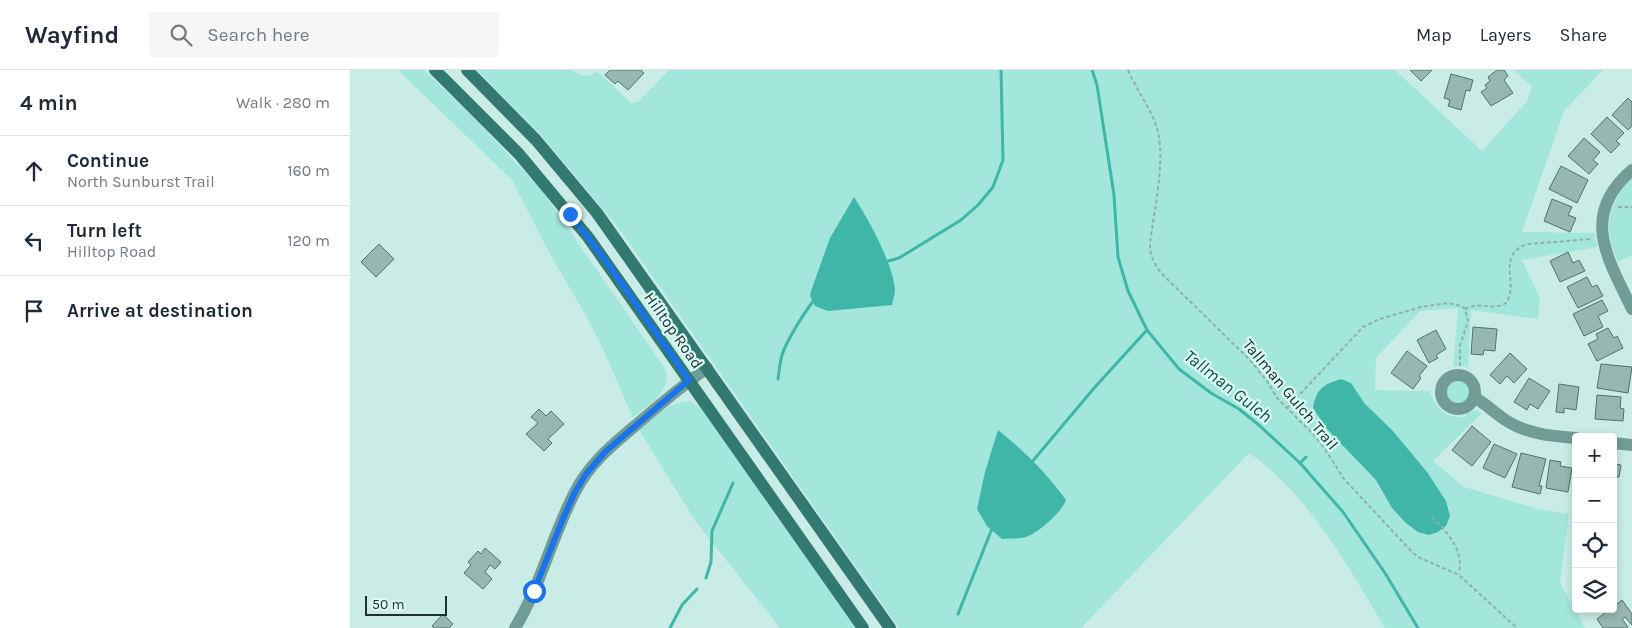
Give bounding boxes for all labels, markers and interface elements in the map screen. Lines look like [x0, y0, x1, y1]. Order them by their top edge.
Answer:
search box [149, 12, 499, 57]
text: Wayfind [25, 21, 119, 49]
icon: search [167, 21, 195, 49]
text: Search here [207, 24, 309, 46]
text: Map [1416, 24, 1452, 46]
text: Layers [1480, 24, 1532, 46]
text: Share [1560, 24, 1607, 46]
text: 4 min [20, 91, 78, 115]
text: Walk · 280 m [236, 93, 330, 112]
text: Continue [67, 150, 149, 172]
icon: ahead [20, 157, 48, 185]
text: 160 m [287, 161, 330, 180]
text: North Sunburst Trail [67, 172, 215, 191]
route end [559, 203, 582, 226]
text: Turn left [67, 220, 142, 242]
icon: left [20, 227, 48, 255]
text: 120 m [287, 231, 330, 250]
text: Hilltop Road [67, 242, 156, 261]
street label: Hilltop Road [640, 288, 707, 372]
icon: arrive [20, 297, 48, 325]
text: Arrive at destination [67, 300, 253, 322]
street label: Tallman Gulch Trail [1239, 335, 1342, 453]
water label: Tallman Gulch [1180, 345, 1276, 427]
map controls [1572, 433, 1617, 613]
button: + [1572, 433, 1617, 478]
button: − [1572, 478, 1617, 523]
button: locate [1572, 523, 1617, 568]
button: layers [1572, 568, 1617, 613]
route start [523, 580, 546, 603]
scale bar [365, 593, 448, 616]
text: 50 m [372, 596, 405, 613]

